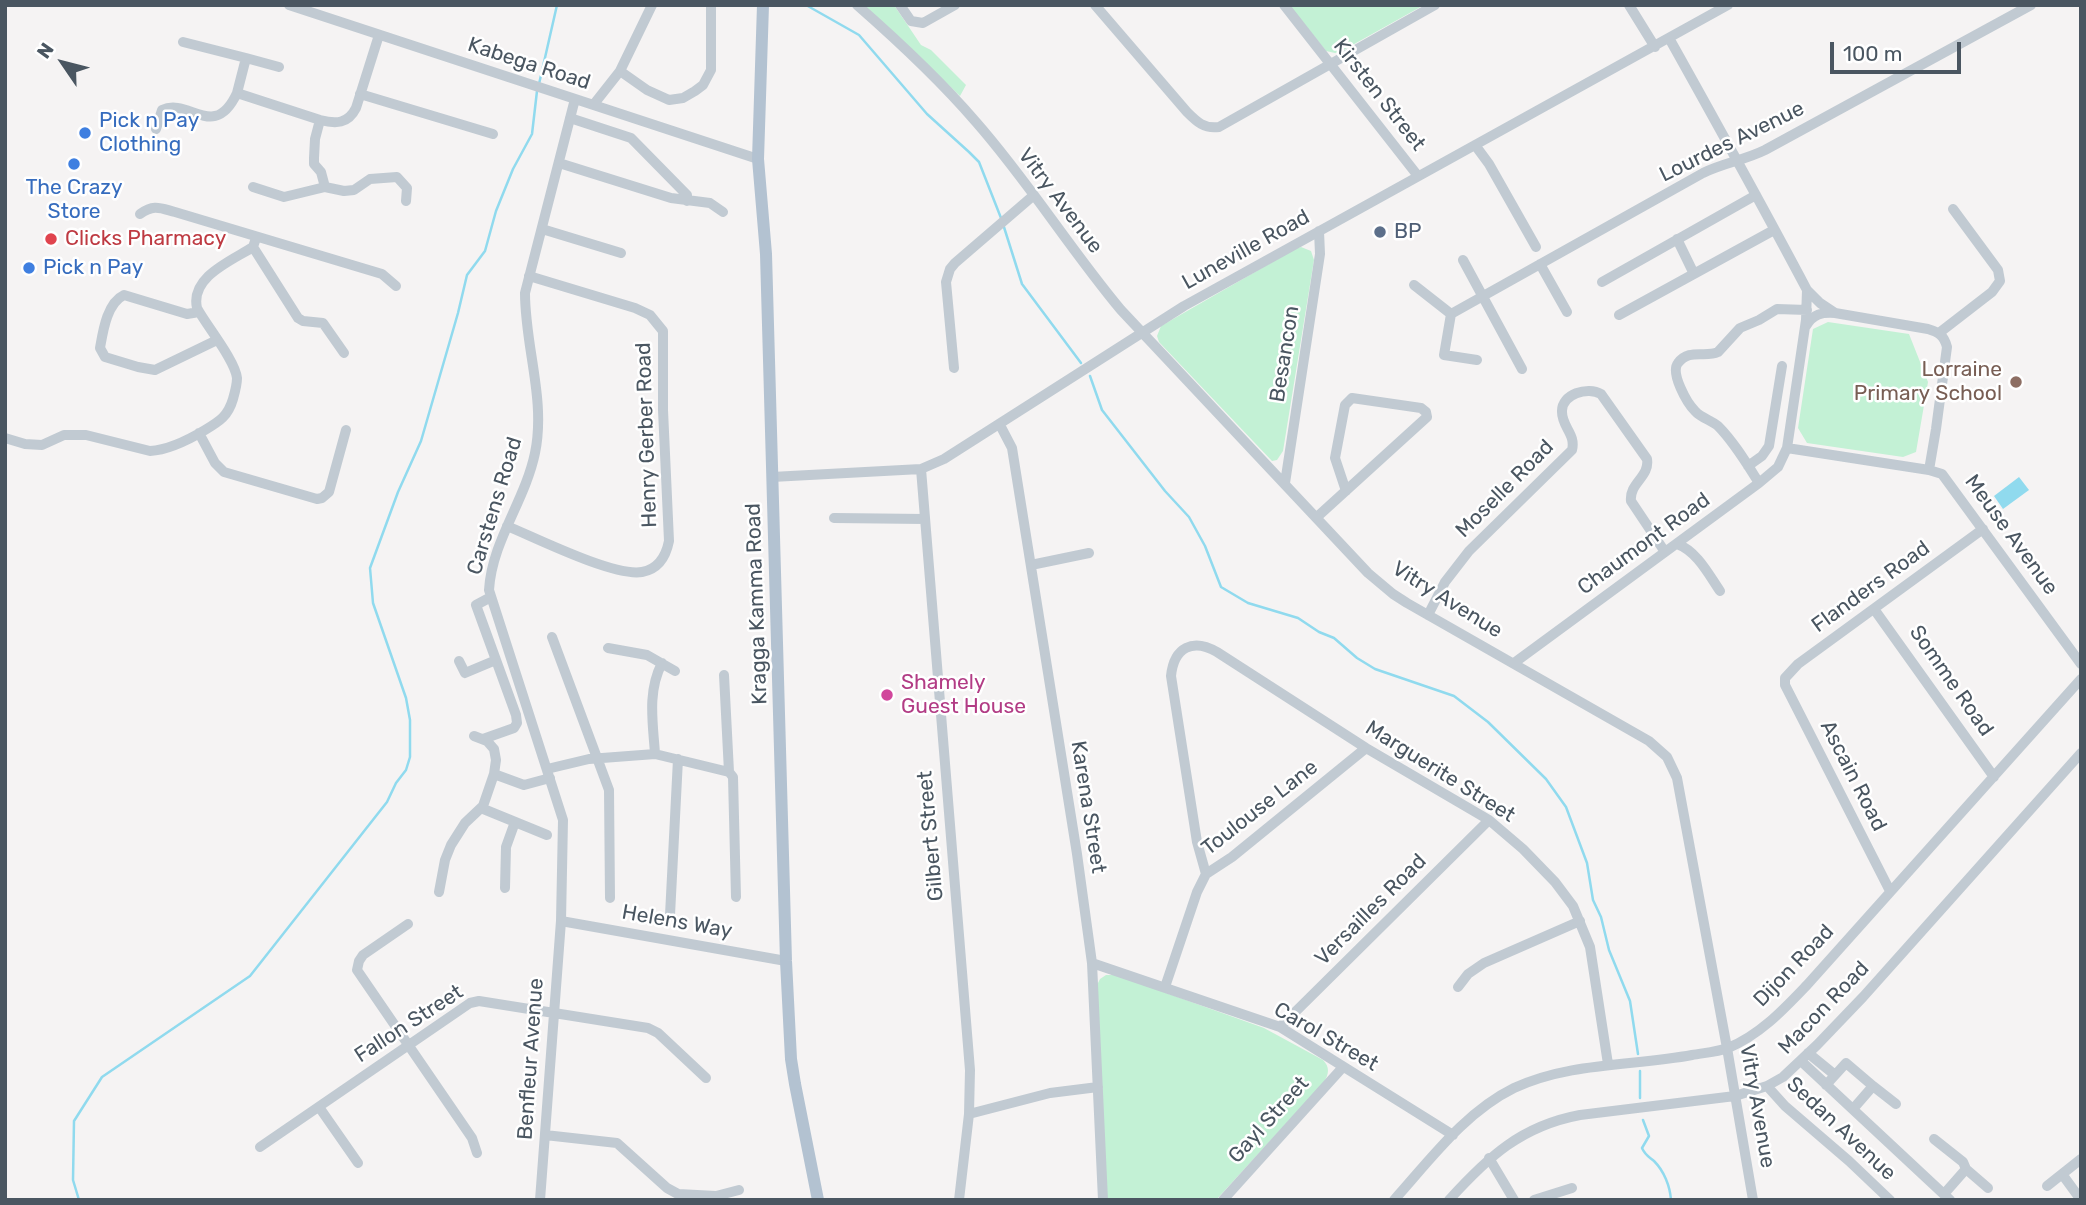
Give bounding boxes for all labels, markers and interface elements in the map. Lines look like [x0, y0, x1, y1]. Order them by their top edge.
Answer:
north arrow [28, 28, 98, 98]
scale bar [1834, 28, 1965, 72]
street label: Kabega Road [465, 32, 593, 96]
street label: Kirsten Street [1328, 34, 1430, 156]
text: N [32, 38, 59, 63]
text: 100 m [1843, 41, 1902, 66]
street label: Lourdes Avenue [1656, 96, 1808, 188]
place label: Pick n Pay Clothing [99, 108, 199, 158]
marker: Pick n Pay Clothing [77, 125, 93, 141]
street label: Vitry Avenue [1012, 143, 1108, 259]
marker: The Crazy Store [66, 156, 82, 172]
place label: The Crazy Store [25, 175, 123, 225]
street label: Luneville Road [1178, 205, 1314, 295]
place label: BP [1394, 219, 1422, 245]
marker: BP [1372, 224, 1388, 240]
place label: Clicks Pharmacy [65, 226, 226, 252]
marker: Clicks Pharmacy [43, 231, 59, 247]
place label: Pick n Pay [43, 255, 143, 281]
marker: Pick n Pay [21, 260, 37, 276]
street label: Besancon [1265, 304, 1305, 404]
street label: Henry Gerber Road [631, 342, 663, 528]
place label: Lorraine Primary School [1854, 357, 2002, 407]
marker: Lorraine Primary School [2008, 374, 2024, 390]
street label: Carstens Road [462, 434, 528, 578]
street label: Moselle Road [1451, 435, 1559, 543]
street label: Meuse Avenue [1959, 470, 2063, 600]
street label: Chaumont Road [1573, 488, 1715, 600]
street label: Kragga Kamma Road [741, 503, 773, 705]
street label: Flanders Road [1807, 536, 1935, 638]
street label: Vitry Avenue [1387, 556, 1507, 644]
street label: Somme Road [1904, 621, 1998, 741]
place label: Shamely Guest House [901, 670, 1026, 720]
marker: Shamely Guest House [879, 687, 895, 703]
street label: Marguerite Street [1360, 716, 1520, 828]
street label: Ascain Road [1814, 717, 1892, 835]
street label: Karena Street [1065, 739, 1111, 875]
street label: Toulouse Lane [1197, 755, 1323, 861]
street label: Gilbert Street [913, 770, 949, 902]
street label: Versailles Road [1310, 849, 1432, 971]
street label: Helens Way [620, 900, 734, 944]
street label: Dijon Road [1749, 920, 1839, 1012]
street label: Macon Road [1773, 956, 1875, 1060]
street label: Benfleur Avenue [513, 977, 549, 1141]
street label: Fallon Street [350, 980, 468, 1068]
street label: Carol Street [1269, 997, 1383, 1077]
street label: Vitry Avenue [1734, 1042, 1780, 1170]
street label: Gayl Street [1223, 1071, 1315, 1169]
street label: Sedan Avenue [1781, 1072, 1901, 1186]

